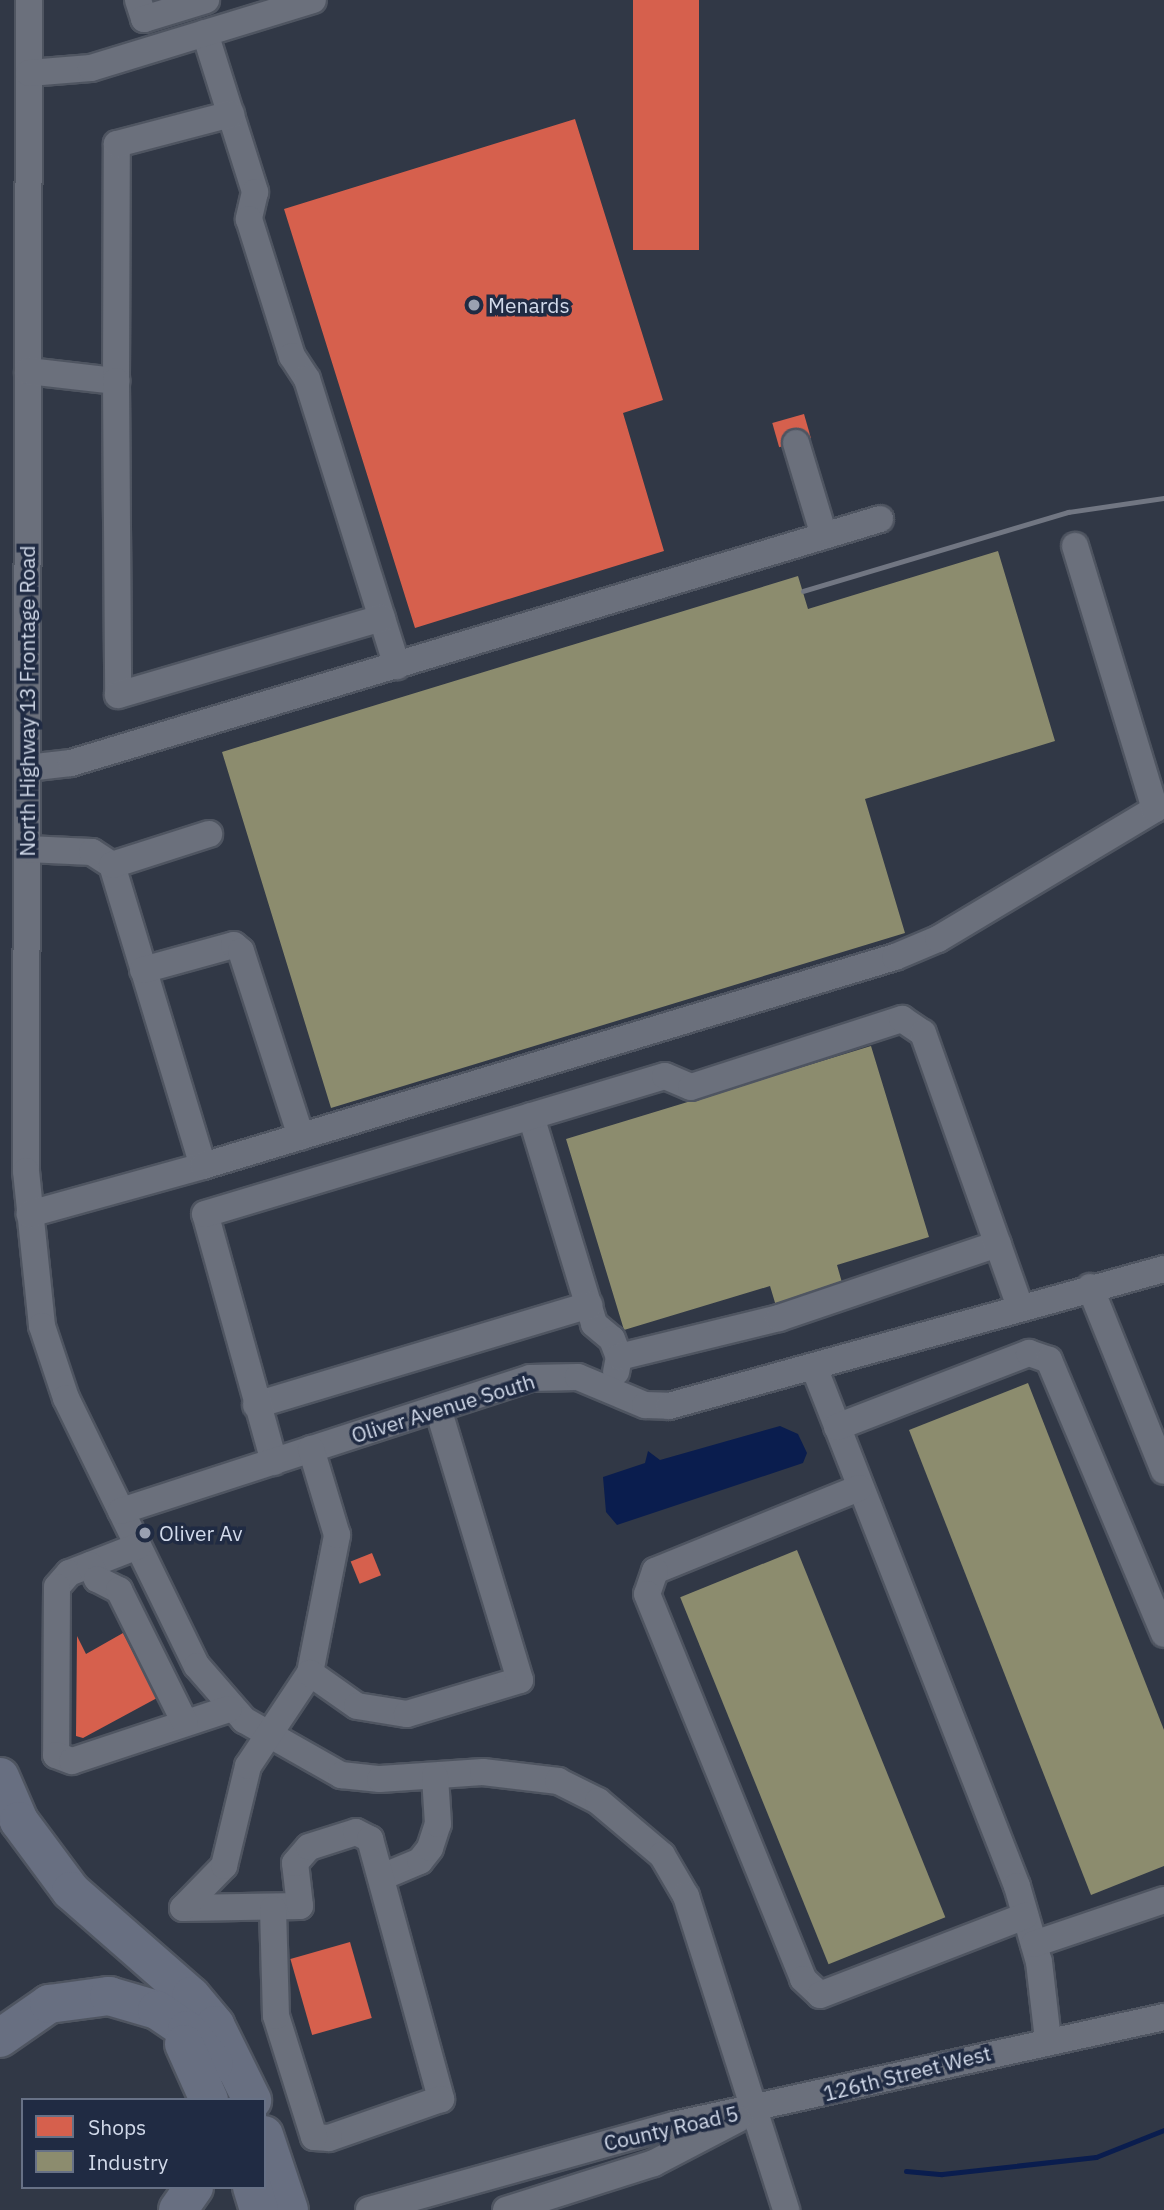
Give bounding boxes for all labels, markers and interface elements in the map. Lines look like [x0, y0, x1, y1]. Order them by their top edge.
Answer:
place label: Menards [488, 292, 570, 318]
marker: Menards [466, 297, 482, 313]
street label: North Highway 13 Frontage Road [14, 545, 40, 857]
street label: Oliver Avenue South [348, 1368, 538, 1448]
place label: Oliver Av [159, 1520, 243, 1546]
marker: Oliver Av [137, 1525, 153, 1541]
street label: 126th Street West [821, 2040, 993, 2106]
legend [21, 2098, 266, 2189]
street label: County Road 5 [601, 2100, 741, 2156]
text: Shops [88, 2113, 146, 2141]
text: Industry [88, 2148, 168, 2176]

